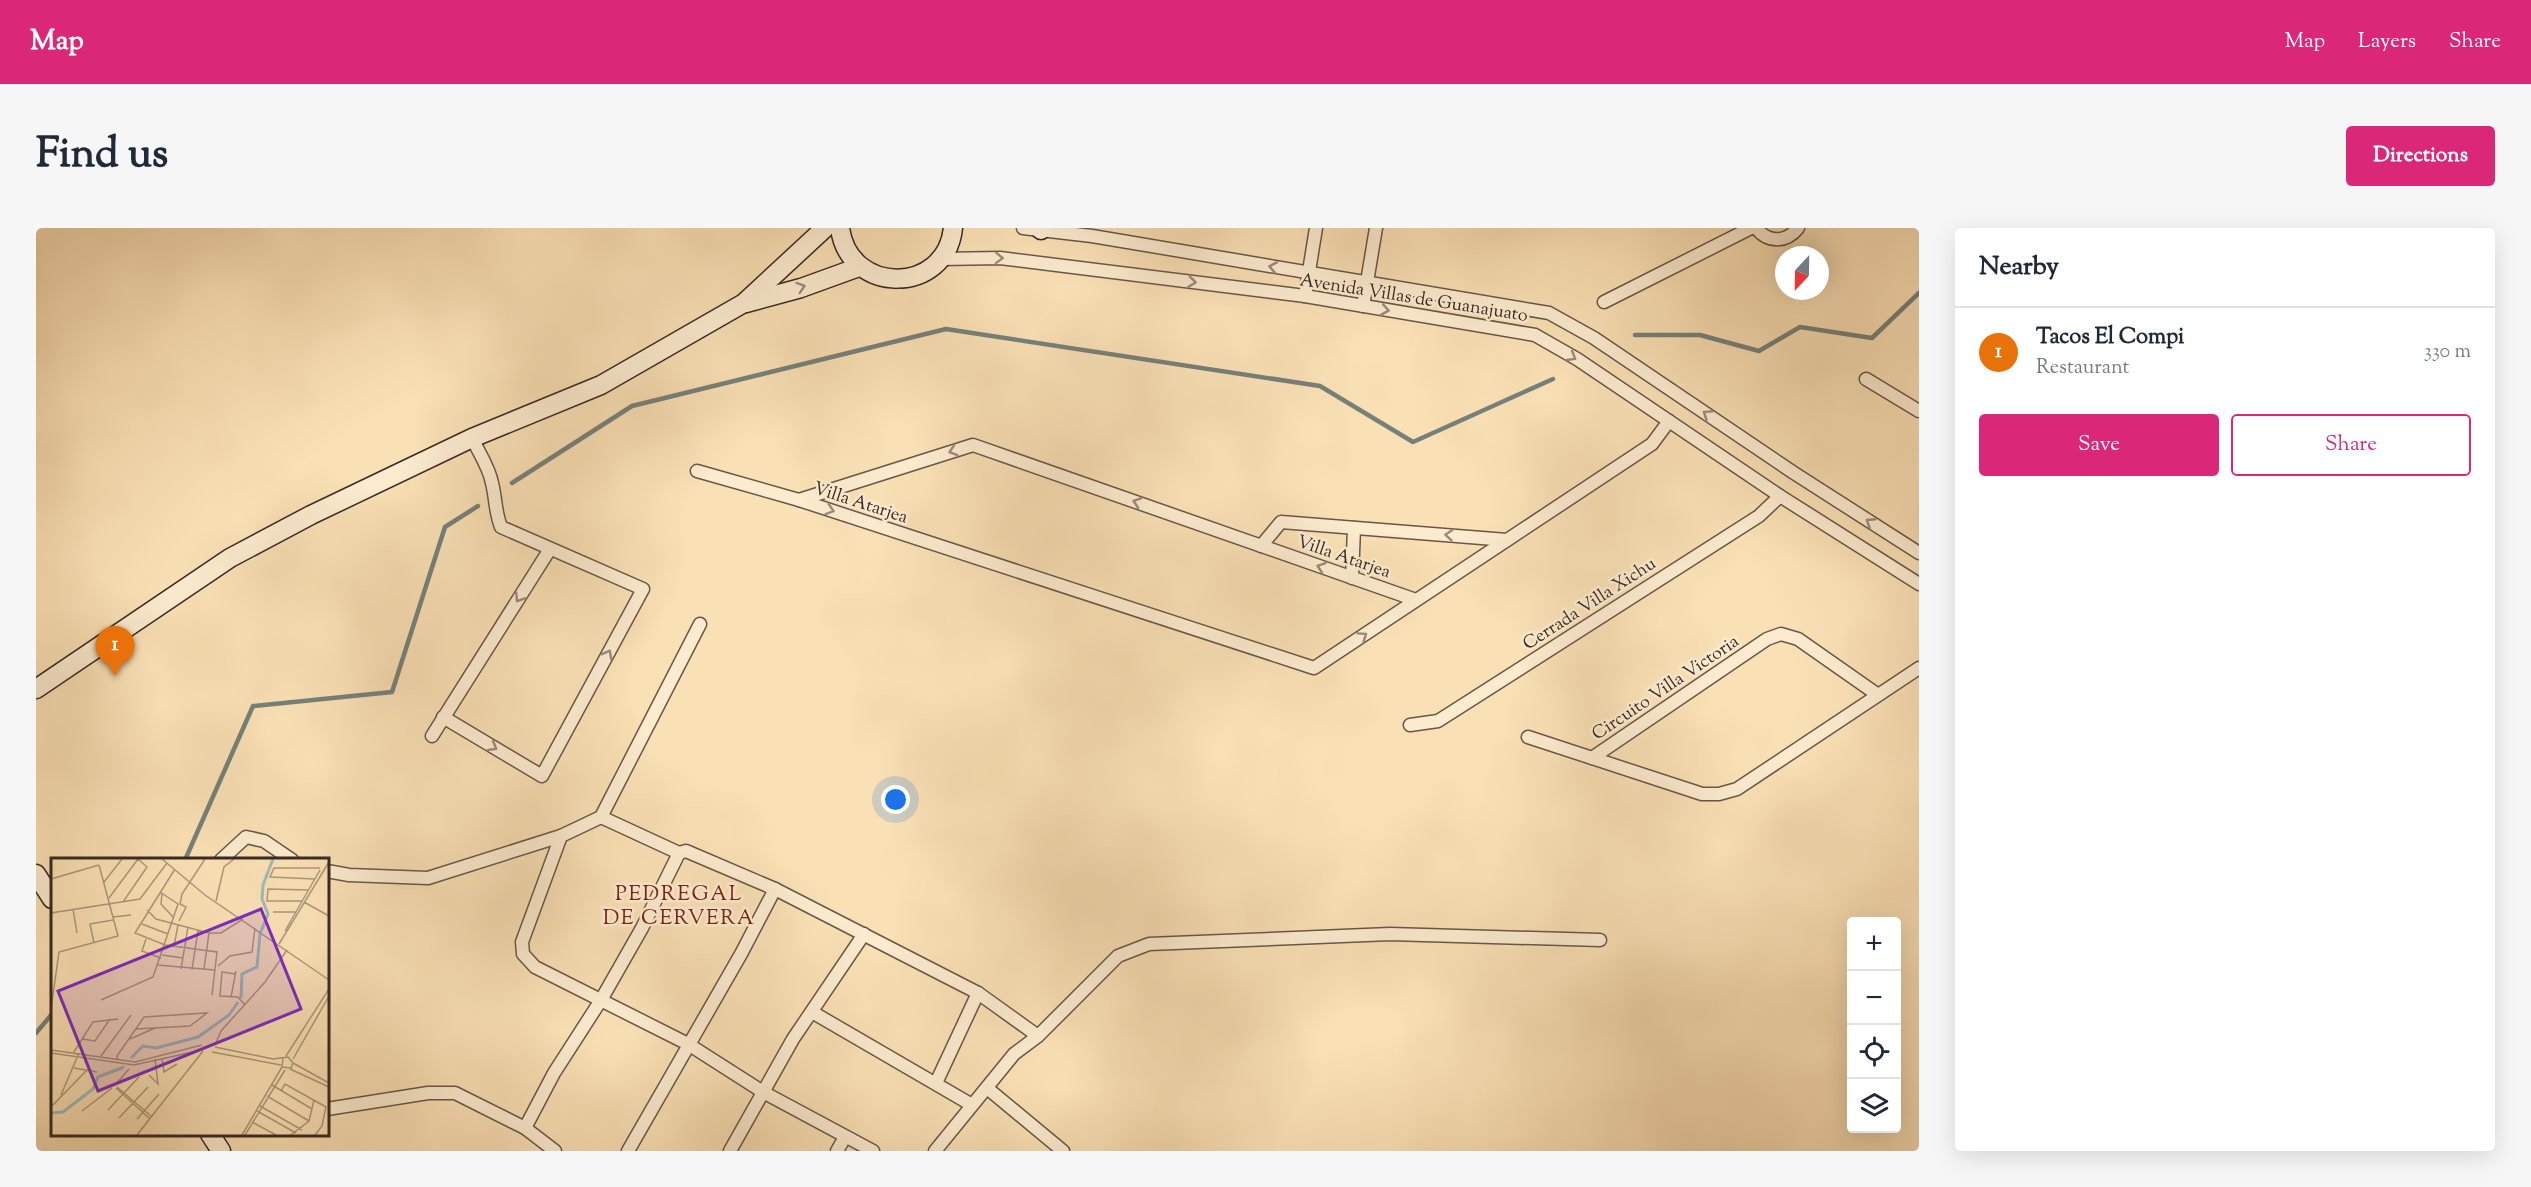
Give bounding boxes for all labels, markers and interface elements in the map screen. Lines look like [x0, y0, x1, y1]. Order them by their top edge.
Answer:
text: Map [30, 22, 84, 62]
text: Map [2285, 27, 2325, 57]
text: Layers [2358, 27, 2416, 57]
text: Share [2449, 27, 2501, 57]
text: Find us [36, 126, 168, 186]
button: Directions [2346, 126, 2495, 186]
north arrow [1775, 246, 1829, 300]
text: Nearby [1979, 249, 2059, 286]
one-way arrow [994, 252, 1003, 265]
one-way arrow [1268, 261, 1278, 273]
street label: Avenida Villas de Guanajuato [1298, 268, 1530, 330]
one-way arrow [1188, 275, 1197, 288]
one-way arrow [795, 282, 806, 295]
one-way arrow [1380, 303, 1390, 316]
text: Tacos El Compi [2036, 322, 2184, 354]
text: 1 [1995, 338, 2002, 367]
text: 330 m [2424, 338, 2471, 367]
one-way arrow [1566, 349, 1576, 361]
text: Restaurant [2036, 354, 2129, 383]
one-way arrow [1703, 410, 1714, 421]
button: Save [1979, 414, 2219, 476]
button: Share [2231, 414, 2471, 476]
one-way arrow [948, 444, 959, 456]
street label: Villa Atarjea [810, 476, 911, 531]
one-way arrow [1133, 497, 1143, 510]
one-way arrow [824, 503, 835, 516]
one-way arrow [1866, 517, 1876, 529]
one-way arrow [1444, 529, 1453, 542]
street label: Villa Atarjea [1293, 530, 1394, 586]
street label: Cerrada Villa Xichu [1518, 552, 1662, 658]
one-way arrow [1316, 562, 1327, 575]
one-way arrow [514, 592, 526, 602]
pin: 1 [96, 626, 134, 676]
street label: Circuito Villa Victoria [1587, 630, 1745, 748]
one-way arrow [1356, 632, 1367, 643]
one-way arrow [601, 650, 612, 661]
one-way arrow [487, 740, 497, 751]
your location [881, 785, 910, 814]
inset map [51, 858, 328, 1136]
district label: PEDREGAL DE CERVERA [603, 880, 755, 934]
map controls [1847, 917, 1901, 1133]
button: + [1847, 917, 1901, 971]
button: − [1847, 971, 1901, 1025]
button: locate [1847, 1025, 1901, 1079]
button: layers [1847, 1079, 1901, 1133]

